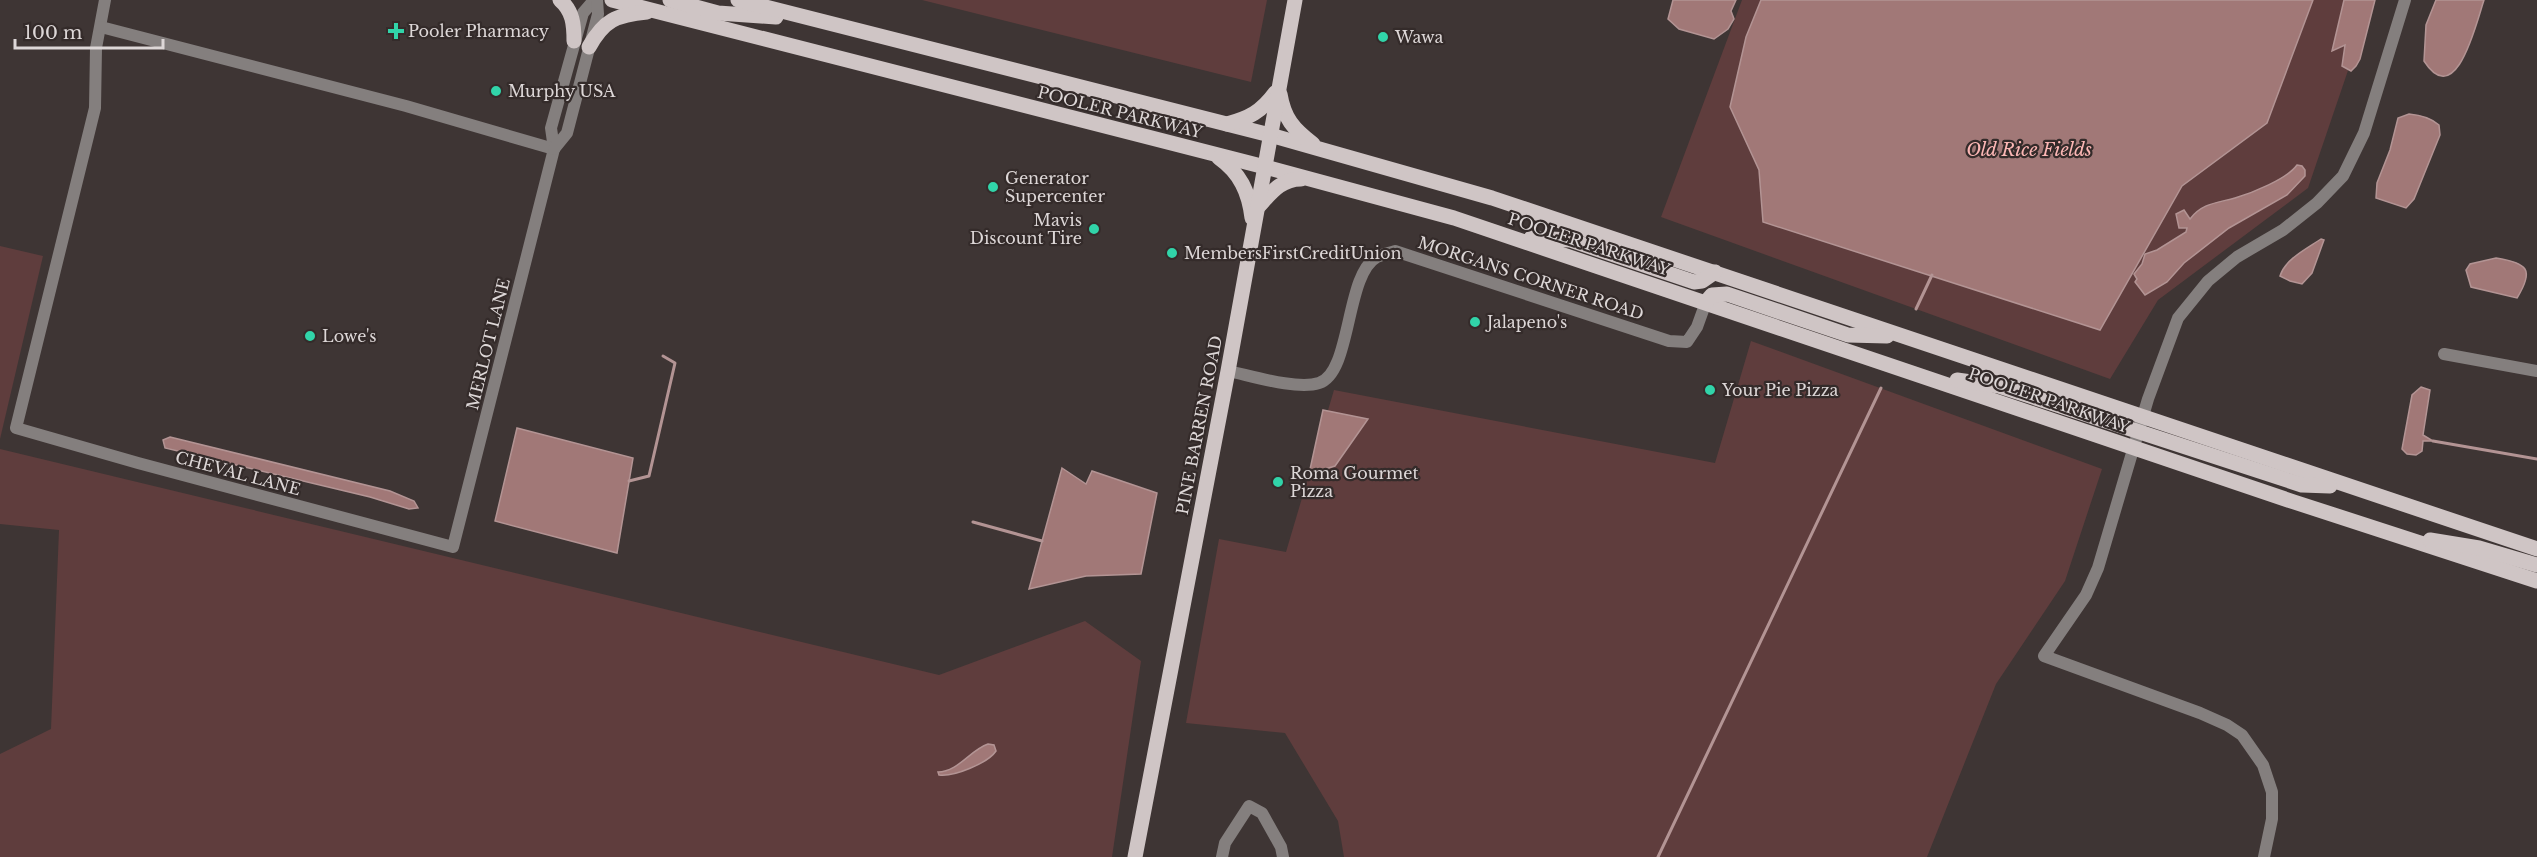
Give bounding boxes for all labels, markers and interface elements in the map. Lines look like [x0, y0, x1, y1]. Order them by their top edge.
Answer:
scale bar [15, 12, 164, 50]
place label: Pooler Pharmacy [408, 21, 550, 41]
text: 100 m [24, 22, 82, 44]
marker: Pooler Pharmacy [389, 24, 403, 38]
place label: Wawa [1394, 27, 1443, 47]
marker: Wawa [1376, 30, 1390, 44]
place label: Murphy USA [508, 81, 616, 101]
street label: POOLER PARKWAY [1036, 82, 1205, 142]
marker: Murphy USA [489, 84, 503, 98]
water label: Old Rice Fields [1966, 139, 2092, 161]
place label: Generator Supercenter [1005, 168, 1106, 206]
marker: Generator Supercenter [986, 180, 1000, 194]
street label: POOLER PARKWAY [1506, 208, 1673, 280]
place label: Mavis Discount Tire [970, 210, 1082, 248]
marker: Mavis Discount Tire [1087, 222, 1101, 236]
street label: MORGANS CORNER ROAD [1415, 232, 1647, 324]
place label: MembersFirstCreditUnion [1184, 243, 1401, 263]
marker: MembersFirstCreditUnion [1165, 246, 1179, 260]
street label: MERLOT LANE [462, 276, 514, 412]
place label: Jalapeno's [1485, 312, 1567, 332]
marker: Jalapeno's [1468, 315, 1482, 329]
place label: Lowe's [322, 326, 377, 346]
marker: Lowe's [303, 329, 317, 343]
street label: PINE BARREN ROAD [1172, 334, 1226, 516]
street label: POOLER PARKWAY [1966, 363, 2132, 437]
place label: Your Pie Pizza [1721, 380, 1839, 400]
marker: Your Pie Pizza [1703, 383, 1717, 397]
street label: CHEVAL LANE [173, 447, 303, 499]
place label: Roma Gourmet Pizza [1290, 463, 1418, 501]
marker: Roma Gourmet Pizza [1271, 475, 1285, 489]

